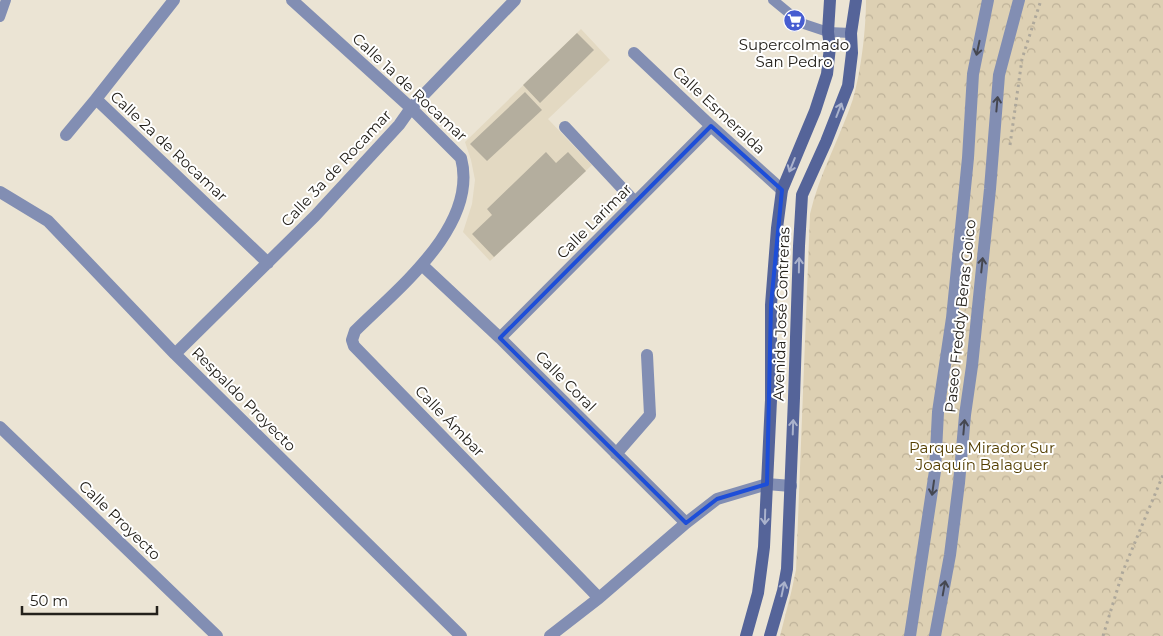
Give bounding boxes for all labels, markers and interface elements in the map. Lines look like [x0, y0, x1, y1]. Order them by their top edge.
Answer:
supermarket icon: Supercolmado San Pedro [782, 9, 806, 33]
street label: Calle 1a de Rocamar [349, 29, 471, 145]
place label: Supercolmado San Pedro [739, 35, 849, 71]
one-way arrow [973, 39, 982, 55]
street label: Calle Esmeralda [669, 62, 769, 158]
street label: Calle 2a de Rocamar [106, 87, 232, 205]
one-way arrow [992, 96, 1002, 112]
one-way arrow [835, 102, 844, 117]
street label: Calle 3a de Rocamar [277, 106, 395, 230]
one-way arrow [787, 157, 796, 172]
street label: Calle Larimar [552, 179, 636, 263]
street label: Paseo Freddy Beras Goico [940, 218, 980, 414]
street label: Avenida José Contreras [768, 227, 794, 401]
one-way arrow [794, 257, 803, 273]
one-way arrow [977, 258, 987, 274]
street label: Respaldo Proyecto [188, 343, 300, 455]
street label: Calle Coral [532, 347, 600, 415]
street label: Calle Ámbar [411, 381, 489, 461]
one-way arrow [789, 419, 798, 435]
one-way arrow [959, 419, 969, 435]
park label: Parque Mirador Sur Joaquín Balaguer [909, 438, 1055, 474]
street label: Calle Proyecto [75, 476, 165, 564]
one-way arrow [928, 479, 938, 495]
one-way arrow [761, 509, 770, 525]
one-way arrow [939, 580, 949, 596]
one-way arrow [778, 581, 788, 597]
scale bar [22, 584, 158, 616]
text: 50 m [30, 591, 68, 610]

